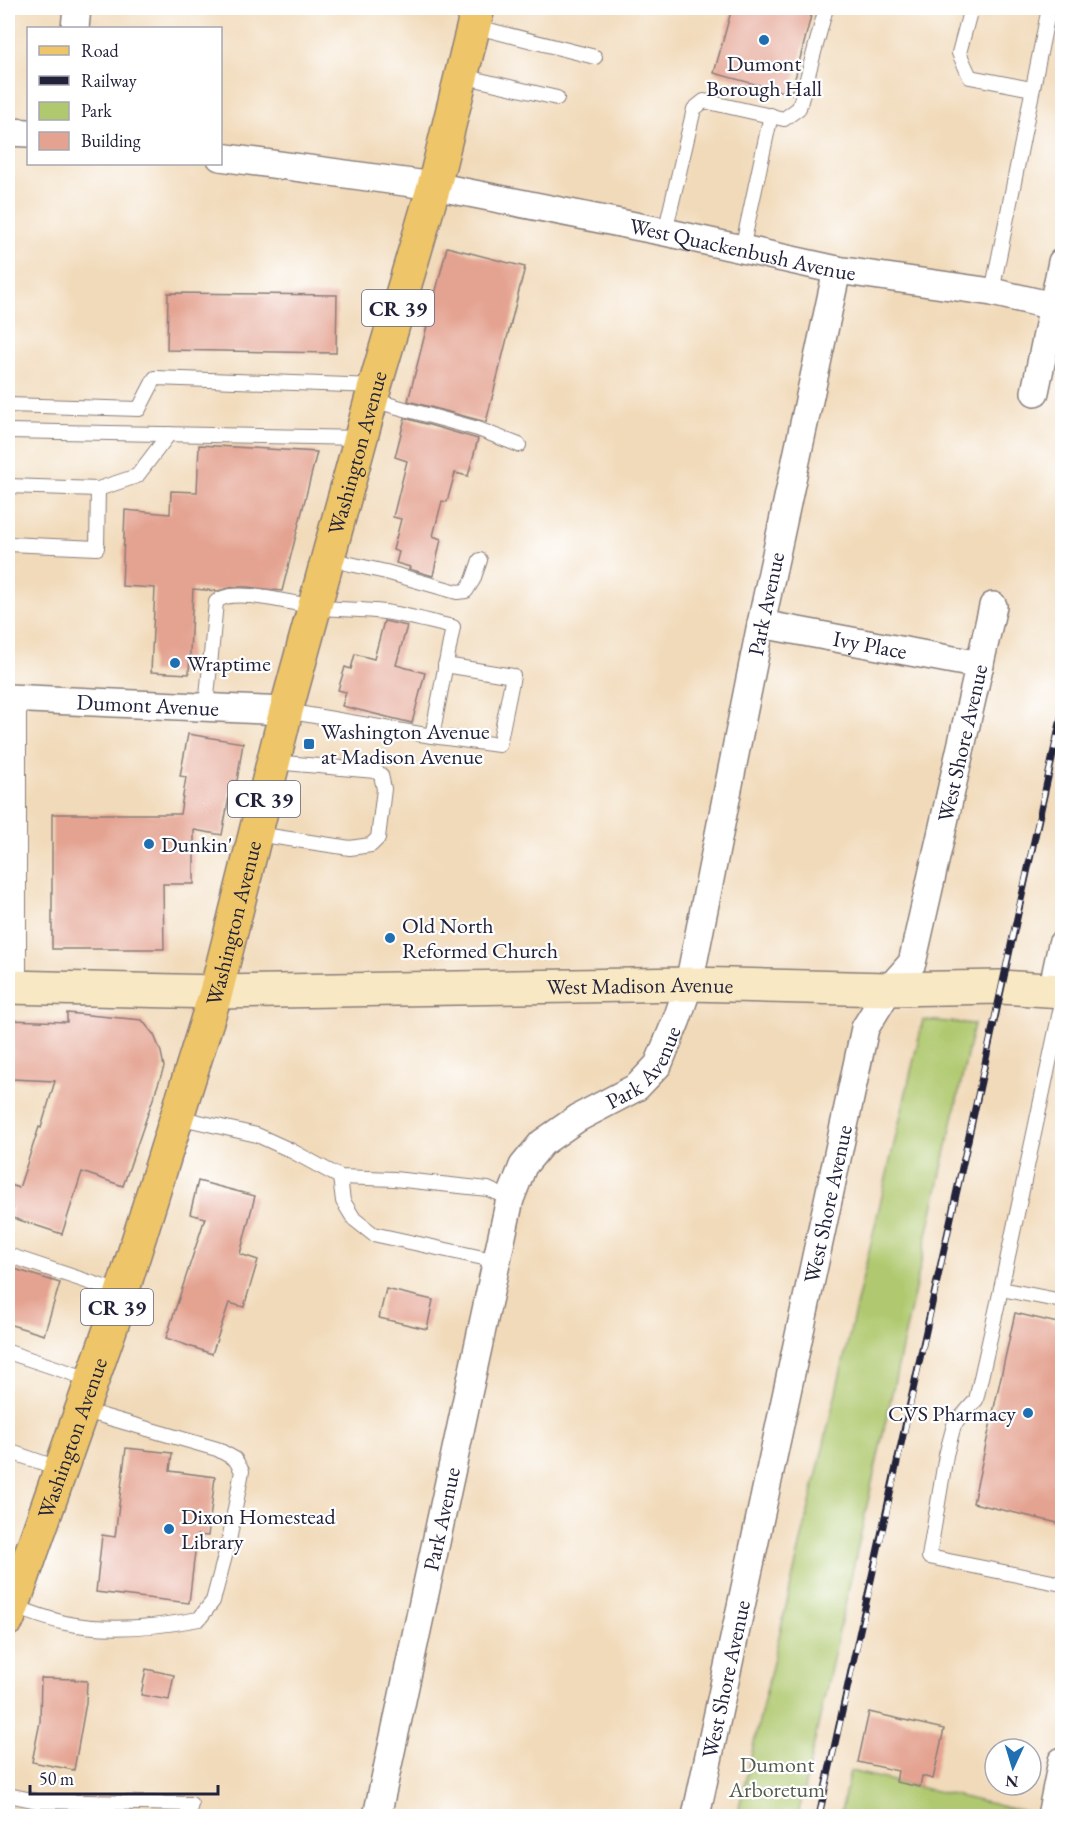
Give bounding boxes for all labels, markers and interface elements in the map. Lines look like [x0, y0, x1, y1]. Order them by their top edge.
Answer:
legend [27, 27, 222, 165]
marker: Dumont Borough Hall [757, 33, 771, 47]
text: Road [81, 39, 120, 62]
place label: Dumont Borough Hall [706, 49, 822, 103]
text: Railway [81, 69, 137, 92]
text: Park [81, 99, 112, 122]
text: Building [81, 129, 141, 152]
street label: West Quackenbush Avenue [627, 211, 858, 287]
road number: CR 39 [362, 290, 434, 326]
street label: Washington Avenue [320, 367, 393, 538]
street label: Park Avenue [741, 549, 791, 658]
street label: Ivy Place [831, 623, 910, 666]
place label: Wraptime [187, 649, 271, 678]
marker: Wraptime [168, 656, 182, 670]
street label: West Shore Avenue [930, 661, 994, 825]
street label: Dumont Avenue [76, 687, 220, 722]
place label: Washington Avenue at Madison Avenue [321, 717, 490, 771]
marker: Washington Avenue at Madison Avenue [302, 737, 316, 751]
road number: CR 39 [228, 781, 300, 817]
place label: Dunkin' [161, 830, 233, 859]
marker: Dunkin' [142, 837, 156, 851]
street label: Washington Avenue [198, 837, 268, 1009]
place label: Old North Reformed Church [402, 911, 558, 965]
marker: Old North Reformed Church [383, 931, 397, 945]
street label: West Madison Avenue [546, 969, 734, 1001]
street label: Park Avenue [601, 1021, 687, 1115]
street label: West Shore Avenue [796, 1122, 858, 1286]
road number: CR 39 [81, 1289, 153, 1325]
street label: Washington Avenue [30, 1353, 114, 1522]
place label: CVS Pharmacy [888, 1399, 1016, 1428]
marker: CVS Pharmacy [1021, 1406, 1035, 1420]
street label: Park Avenue [416, 1464, 466, 1573]
place label: Dixon Homestead Library [181, 1502, 337, 1556]
marker: Dixon Homestead Library [162, 1522, 176, 1536]
street label: West Shore Avenue [694, 1597, 757, 1761]
north arrow [983, 1737, 1043, 1797]
park label: Dumont Arboretum [728, 1750, 825, 1804]
scale bar [30, 1758, 218, 1796]
text: 50 m [39, 1767, 74, 1790]
text: N [1005, 1771, 1019, 1792]

